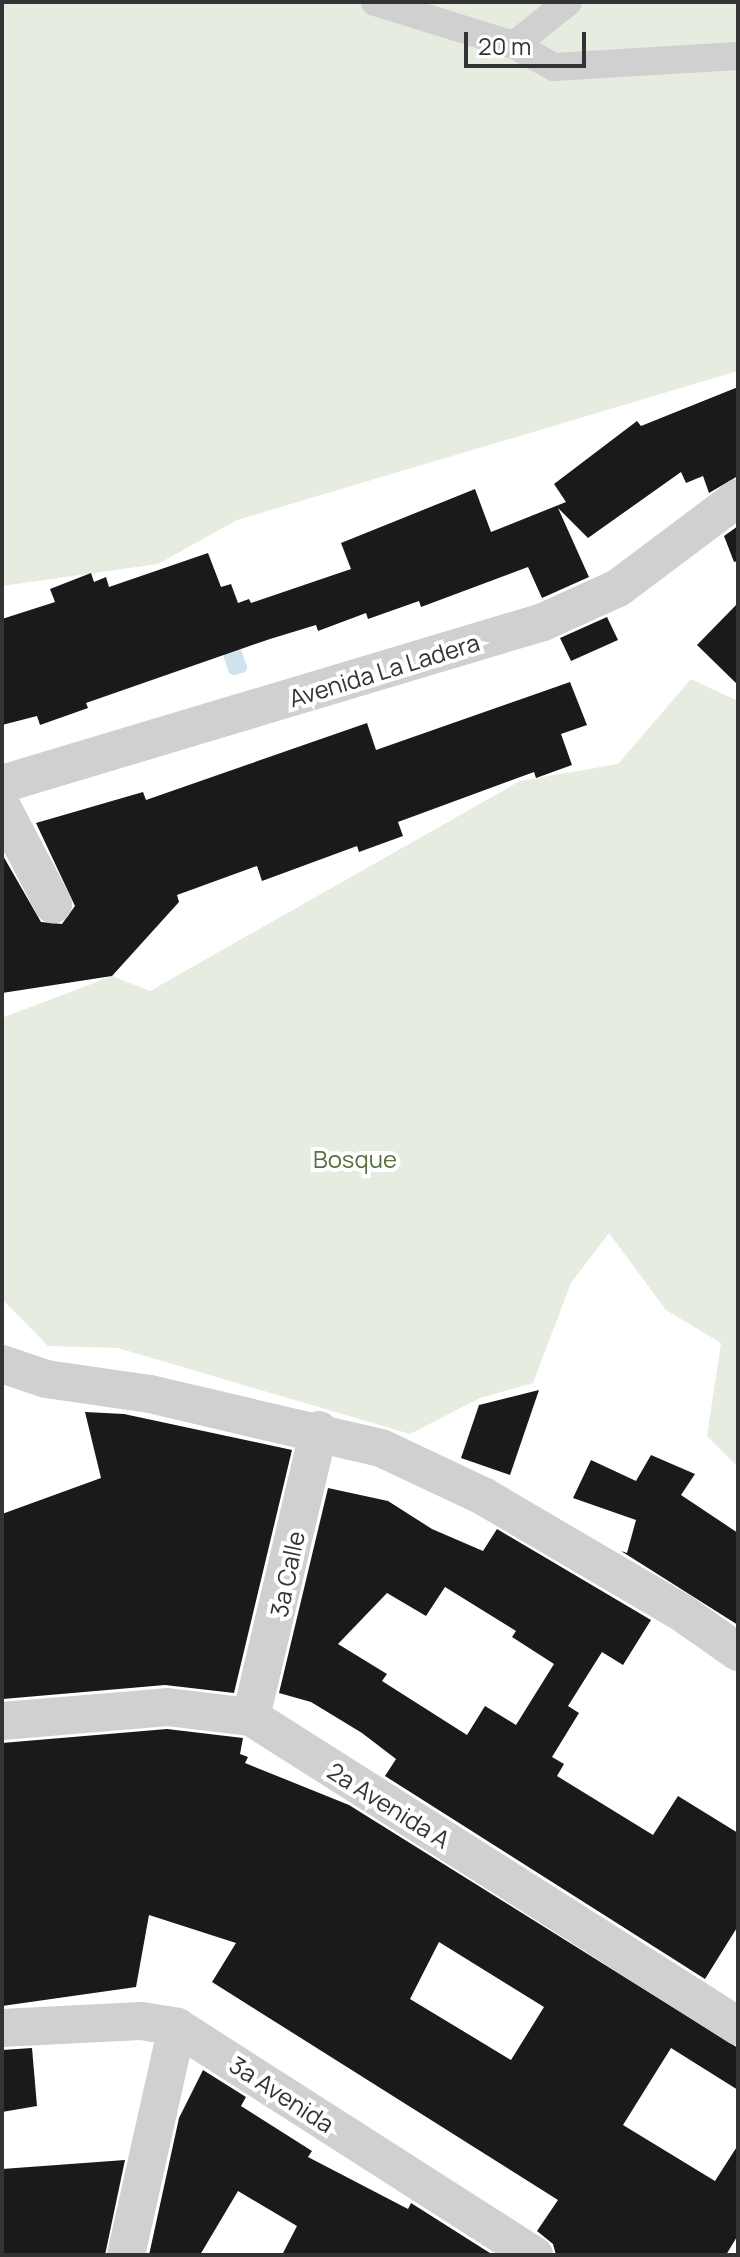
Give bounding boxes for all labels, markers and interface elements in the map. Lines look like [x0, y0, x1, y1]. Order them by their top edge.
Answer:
scale bar [468, 16, 590, 66]
text: 20 m [478, 29, 531, 62]
street label: Avenida La Ladera [285, 627, 483, 713]
park label: Bosque [313, 1145, 397, 1173]
street label: 3a Calle [264, 1528, 310, 1620]
street label: 2a Avenida A [322, 1756, 456, 1854]
street label: 3a Avenida [224, 2050, 340, 2138]

